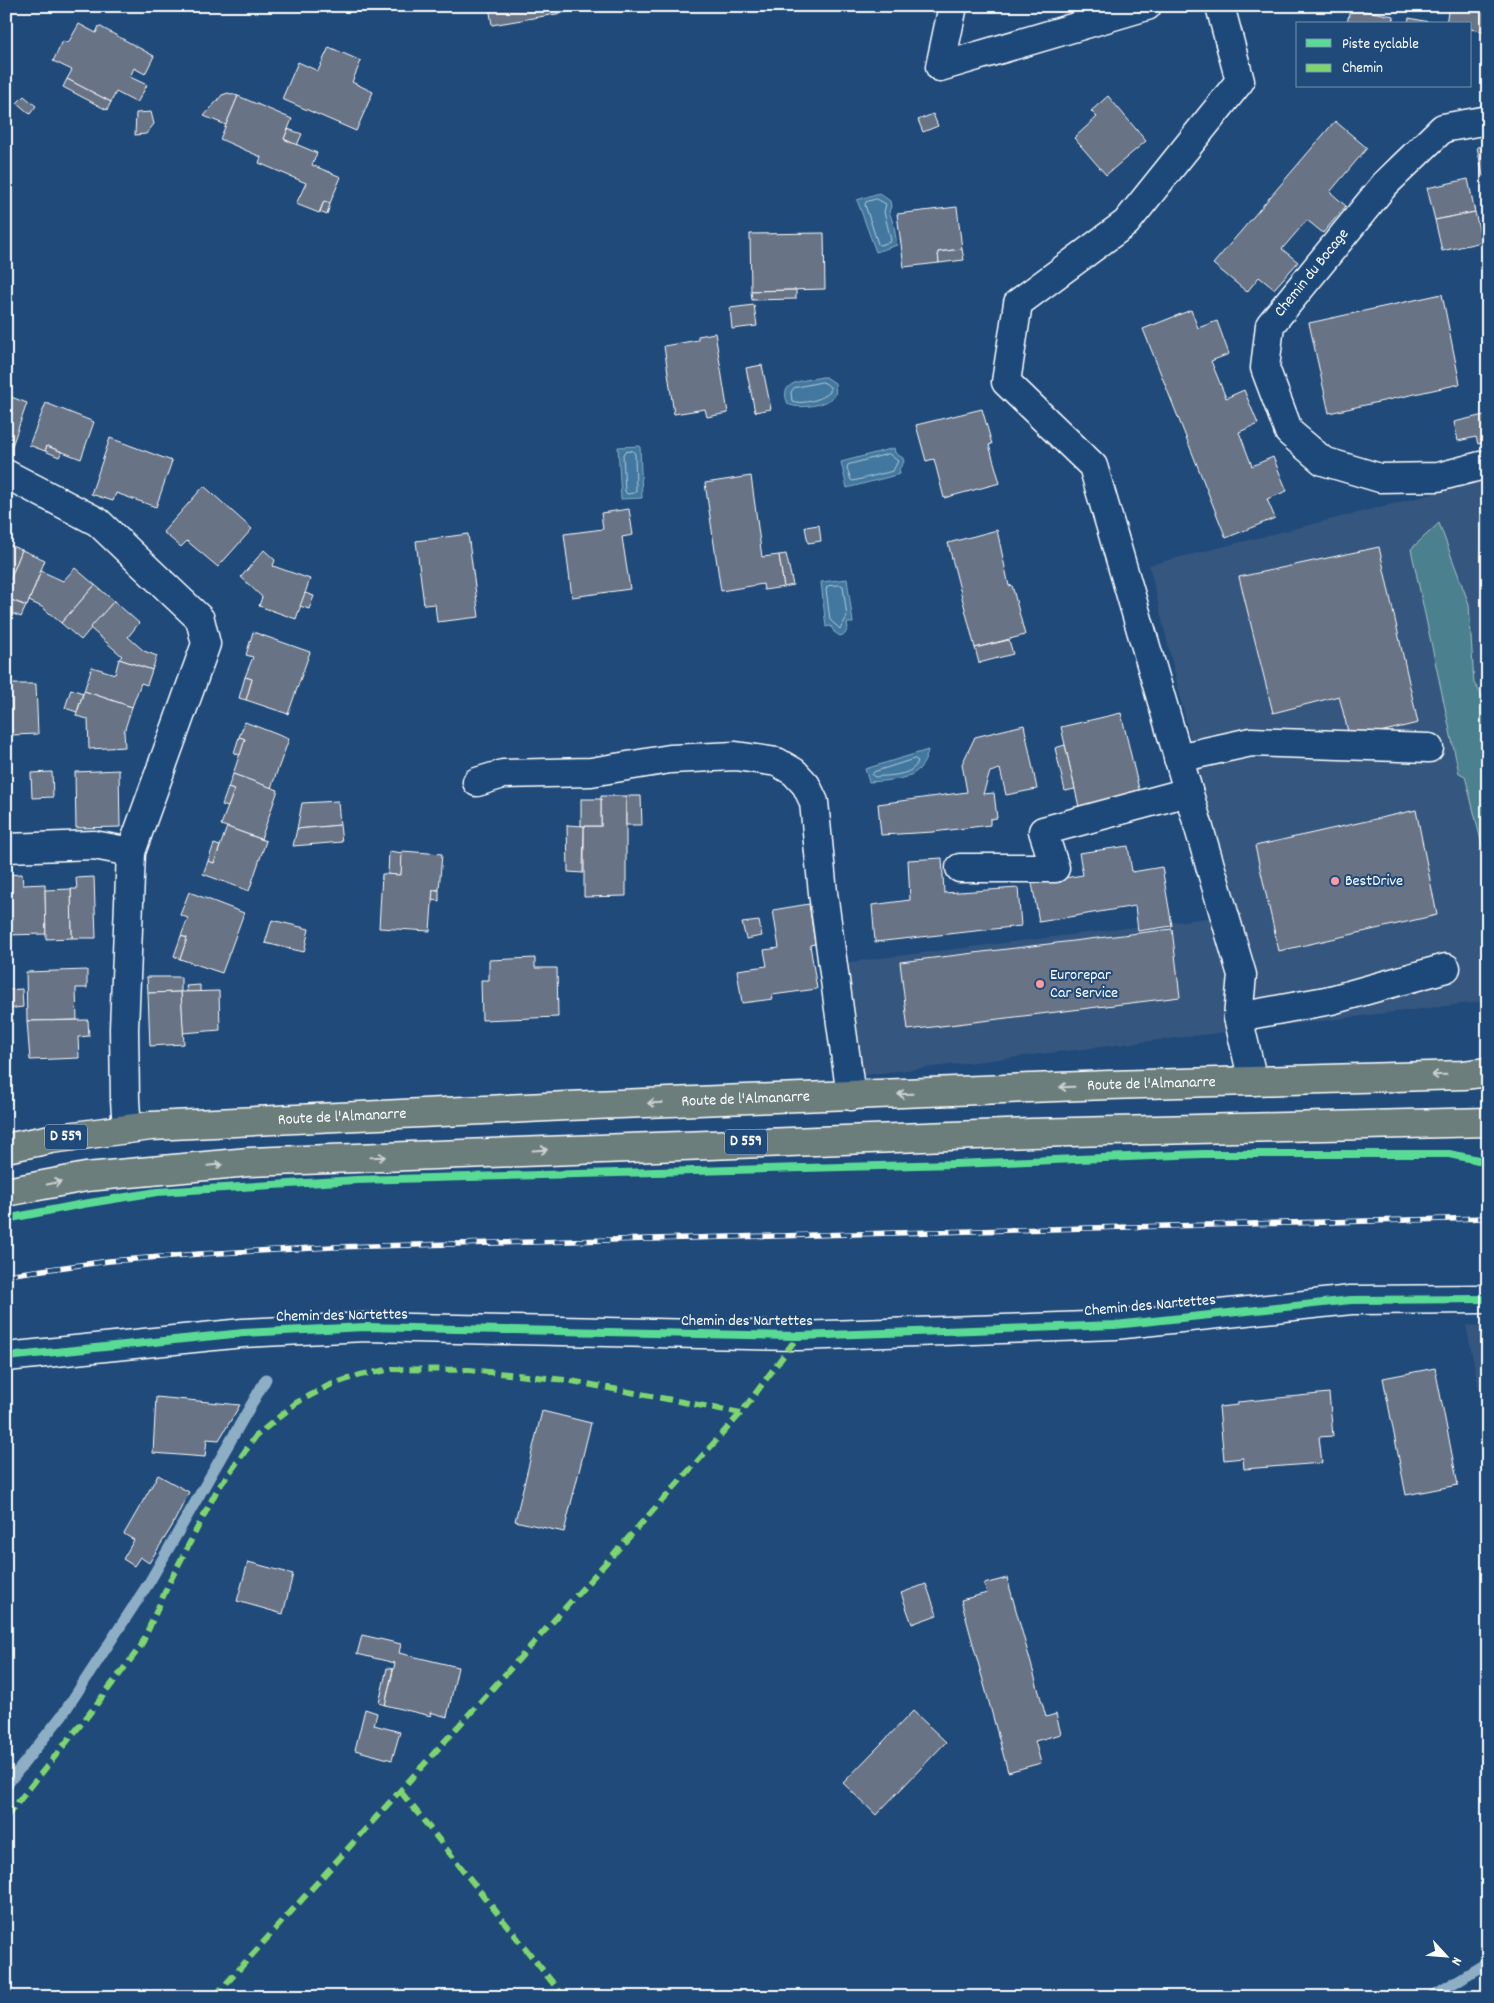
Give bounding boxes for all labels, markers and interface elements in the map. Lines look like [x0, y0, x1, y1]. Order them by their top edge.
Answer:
legend [1296, 22, 1472, 88]
text: Piste cyclable [1342, 34, 1419, 56]
text: Chemin [1342, 58, 1383, 80]
street label: Chemin du Bocage [1269, 224, 1355, 322]
place label: BestDrive [1345, 870, 1403, 893]
marker: BestDrive [1329, 875, 1341, 887]
place label: Eurorepar Car Service [1050, 964, 1118, 1005]
marker: Eurorepar Car Service [1034, 978, 1046, 990]
street label: Route de l'Almanarre [1087, 1071, 1216, 1097]
one-way arrow [1431, 1071, 1447, 1080]
one-way arrow [1059, 1082, 1076, 1092]
street label: Route de l'Almanarre [681, 1085, 810, 1113]
one-way arrow [897, 1089, 913, 1099]
one-way arrow [647, 1098, 663, 1108]
street label: Route de l'Almanarre [277, 1102, 407, 1131]
road number: D 559 [45, 1124, 87, 1150]
road number: D 559 [725, 1130, 767, 1154]
one-way arrow [532, 1145, 548, 1154]
one-way arrow [369, 1152, 385, 1162]
one-way arrow [207, 1160, 223, 1170]
one-way arrow [46, 1178, 62, 1187]
street label: Chemin des Nartettes [1083, 1289, 1217, 1323]
street label: Chemin des Nartettes [276, 1303, 408, 1329]
street label: Chemin des Nartettes [681, 1310, 813, 1333]
north arrow [1422, 1930, 1472, 1980]
text: N [1445, 1953, 1466, 1968]

